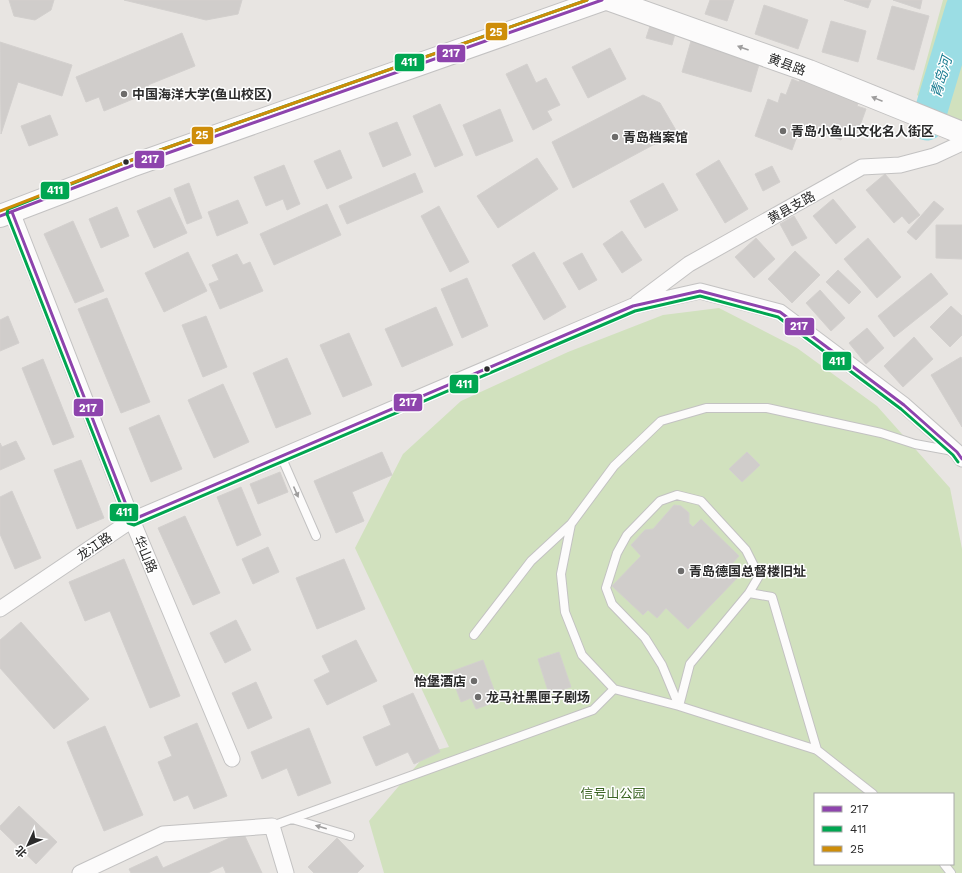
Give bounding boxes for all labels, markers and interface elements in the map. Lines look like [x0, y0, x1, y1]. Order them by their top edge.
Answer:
line badge: 25 [485, 22, 508, 41]
text: 25 [490, 26, 502, 39]
line badge: 217 [436, 44, 466, 63]
one-way arrow [736, 44, 748, 50]
text: 217 [442, 47, 460, 60]
street label: 黄县路 [766, 51, 808, 78]
water label: 青岛河 [927, 52, 956, 99]
line badge: 411 [394, 53, 425, 72]
text: 411 [401, 56, 417, 69]
place label: 中国海洋大学(鱼山校区) [132, 87, 272, 102]
marker: 中国海洋大学(鱼山校区) [119, 89, 129, 99]
one-way arrow [872, 96, 883, 102]
place label: 青岛小鱼山文化名人街区 [791, 124, 934, 139]
line badge: 25 [191, 126, 214, 145]
marker: 青岛小鱼山文化名人街区 [778, 126, 788, 136]
text: 25 [196, 129, 208, 142]
place label: 青岛档案馆 [623, 130, 688, 145]
marker: 青岛档案馆 [610, 132, 620, 142]
line badge: 217 [134, 150, 165, 169]
text: 217 [141, 153, 159, 166]
unlabelled marker [121, 157, 131, 167]
line badge: 411 [40, 181, 70, 200]
text: 411 [47, 184, 63, 197]
street label: 黄县支路 [765, 188, 818, 227]
line badge: 217 [784, 317, 815, 336]
text: 217 [790, 320, 808, 333]
line badge: 411 [822, 351, 852, 371]
text: 411 [829, 355, 845, 368]
unlabelled marker [482, 364, 492, 374]
line badge: 411 [449, 374, 479, 394]
text: 411 [456, 378, 472, 391]
line badge: 217 [393, 393, 423, 412]
text: 217 [399, 396, 417, 409]
line badge: 217 [73, 398, 104, 417]
text: 217 [79, 402, 97, 415]
one-way arrow [294, 487, 300, 499]
line badge: 411 [109, 503, 139, 522]
text: 411 [116, 506, 132, 519]
street label: 龙江路 [74, 529, 115, 564]
street label: 华山路 [131, 533, 160, 575]
place label: 青岛德国总督楼旧址 [689, 564, 806, 579]
marker: 青岛德国总督楼旧址 [676, 566, 686, 576]
place label: 怡堡酒店 [414, 674, 466, 689]
marker: 怡堡酒店 [469, 676, 479, 686]
place label: 龙马社黑匣子剧场 [486, 690, 590, 705]
marker: 龙马社黑匣子剧场 [473, 692, 483, 702]
park label: 信号山公园 [580, 786, 646, 801]
legend [814, 793, 954, 865]
text: 217 [850, 802, 869, 816]
text: 411 [850, 822, 867, 836]
one-way arrow [315, 824, 327, 830]
north arrow [8, 825, 48, 865]
text: 25 [850, 842, 864, 856]
text: 北 [13, 843, 30, 860]

